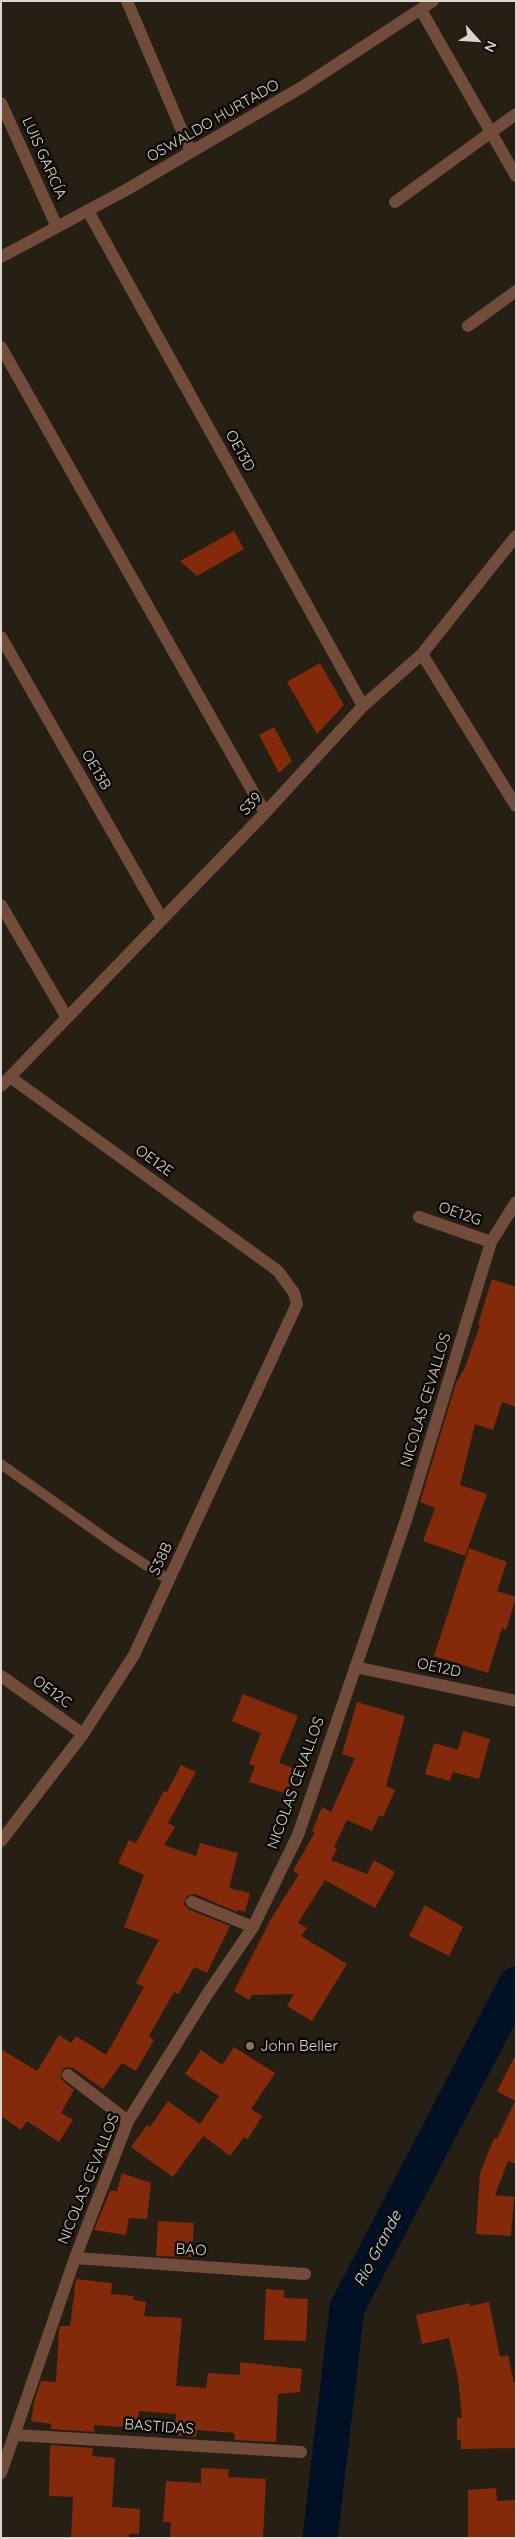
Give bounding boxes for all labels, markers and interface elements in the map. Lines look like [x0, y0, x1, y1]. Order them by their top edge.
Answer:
north arrow [452, 15, 502, 65]
text: N [480, 38, 501, 55]
street label: OSWALDO HURTADO [144, 76, 282, 166]
street label: LUIS GARCÍA [18, 114, 70, 202]
street label: OE13D [221, 427, 259, 475]
street label: OE13B [77, 747, 115, 793]
street label: S39 [236, 789, 266, 819]
street label: OE12E [132, 1141, 176, 1181]
street label: OE12G [436, 1198, 484, 1230]
street label: NICOLAS CEVALLOS [397, 1331, 455, 1469]
street label: S38B [146, 1540, 176, 1578]
street label: OE12D [415, 1655, 463, 1681]
street label: OE12C [29, 1672, 75, 1712]
street label: NICOLAS CEVALLOS [264, 1714, 328, 1852]
place label: John Beller [260, 2037, 338, 2055]
marker: John Beller [244, 2040, 256, 2052]
street label: NICOLAS CEVALLOS [55, 2111, 123, 2247]
water label: Rio Grande [350, 2208, 406, 2290]
street label: BAO [175, 2240, 207, 2260]
street label: BASTIDAS [124, 2416, 194, 2438]

